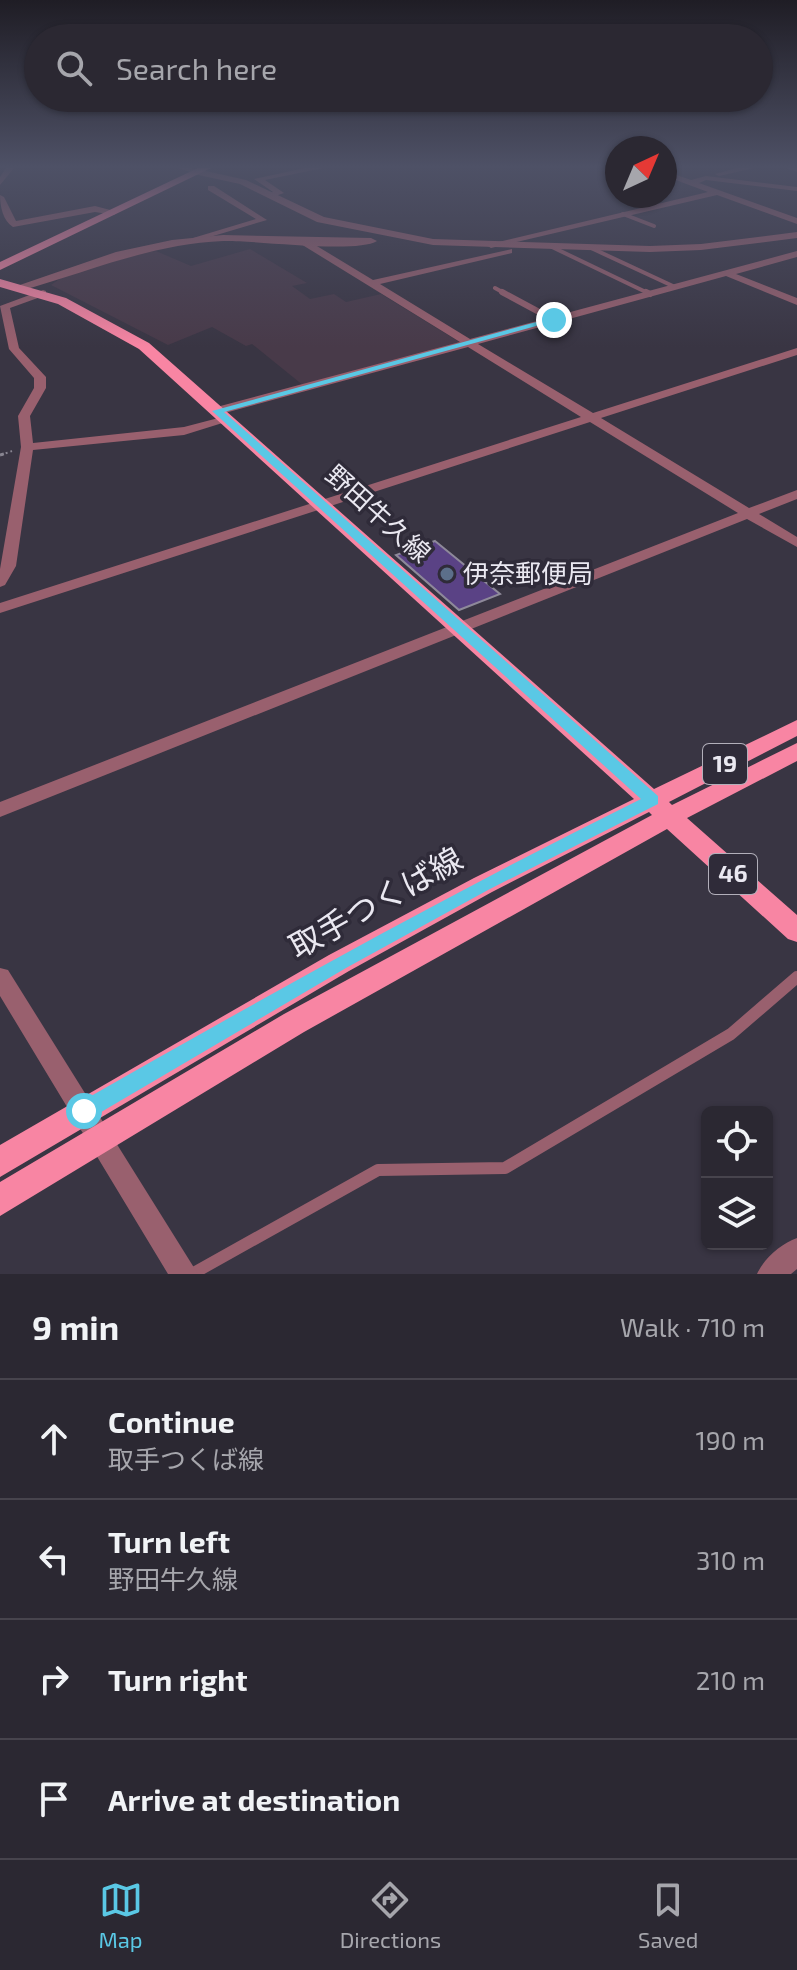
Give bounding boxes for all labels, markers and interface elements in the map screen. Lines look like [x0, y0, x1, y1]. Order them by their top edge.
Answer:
search box [24, 24, 773, 112]
icon: search [52, 46, 96, 90]
text: Search here [116, 50, 277, 86]
north arrow [605, 136, 677, 208]
route end [536, 302, 572, 338]
street label: 野田牛久線 [320, 458, 438, 568]
place label: 伊奈郵便局 [463, 557, 593, 588]
marker: 伊奈郵便局 [438, 565, 456, 583]
road number: 19 [703, 744, 747, 784]
street label: 取手つくば線 [282, 838, 468, 964]
road number: 46 [709, 854, 757, 894]
route start [66, 1093, 102, 1129]
map controls [701, 1106, 773, 1250]
button: locate [701, 1106, 773, 1178]
button: layers [701, 1178, 773, 1250]
text: 9 min [32, 1306, 119, 1347]
text: Walk · 710 m [620, 1311, 765, 1342]
text: Continue [108, 1403, 235, 1439]
icon: ahead [32, 1417, 76, 1461]
text: 190 m [696, 1424, 765, 1455]
text: 取手つくば線 [108, 1443, 264, 1474]
text: Turn left [108, 1523, 230, 1559]
icon: left [32, 1537, 76, 1581]
text: 310 m [696, 1544, 765, 1575]
text: 野田牛久線 [108, 1563, 238, 1594]
icon: right [32, 1657, 76, 1701]
text: Turn right [108, 1661, 248, 1697]
text: 210 m [696, 1664, 765, 1695]
icon: arrive [32, 1777, 76, 1821]
text: Arrive at destination [108, 1781, 400, 1817]
tab: Map [99, 1878, 143, 1952]
tab: Directions [340, 1878, 441, 1952]
tab: Saved [638, 1878, 698, 1952]

